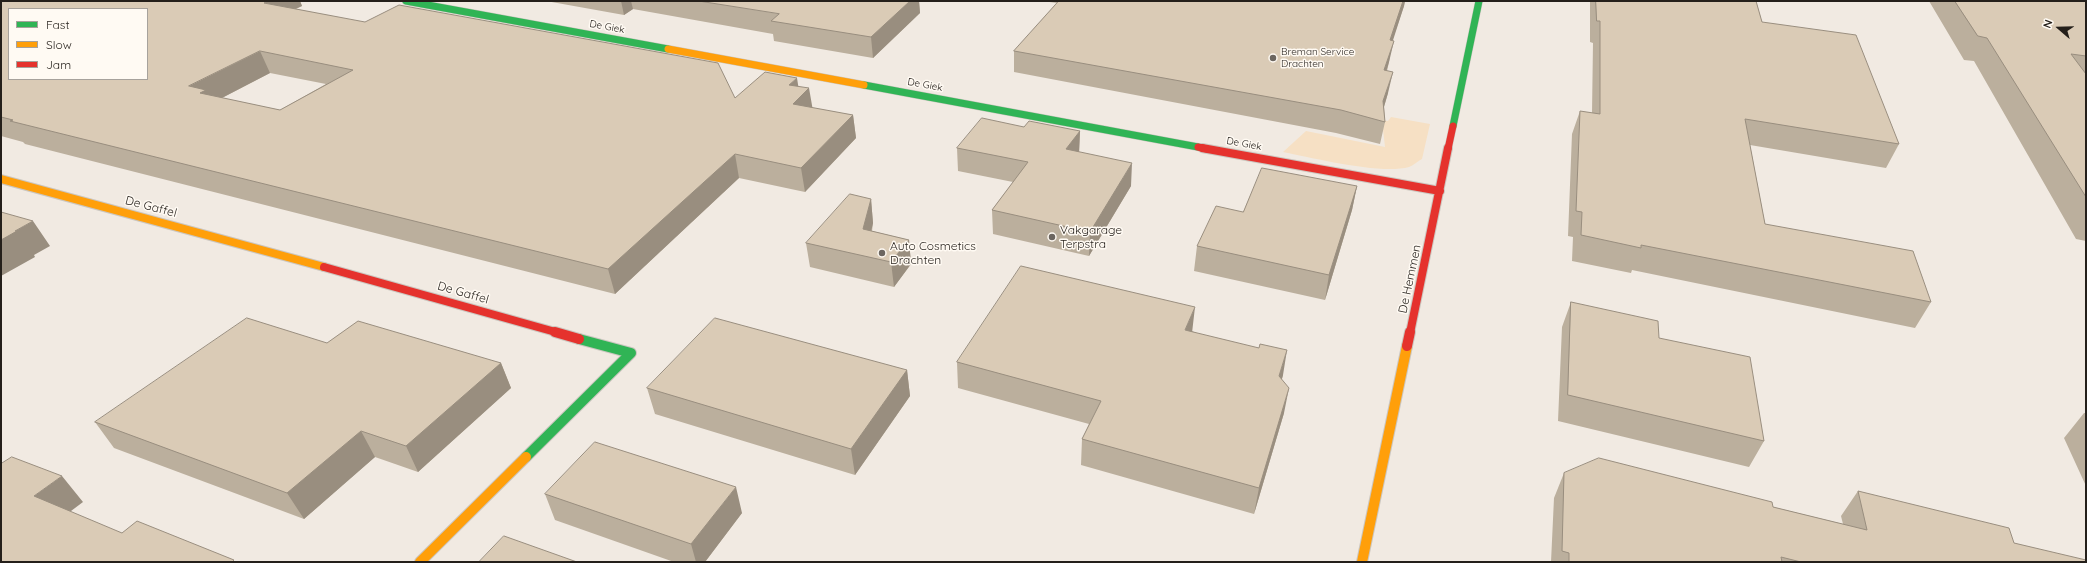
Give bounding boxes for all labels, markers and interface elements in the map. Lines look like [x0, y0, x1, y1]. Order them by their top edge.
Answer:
legend [8, 8, 148, 80]
north arrow [2039, 8, 2079, 48]
text: Fast [46, 17, 70, 32]
street label: De Giek [588, 18, 626, 36]
text: N [2040, 18, 2056, 30]
text: Slow [46, 37, 72, 52]
place label: Breman Service Drachten [1281, 46, 1354, 70]
marker: Breman Service Drachten [1268, 53, 1278, 63]
text: Jam [46, 57, 71, 72]
street label: De Giek [906, 76, 944, 94]
street label: De Giek [1225, 135, 1263, 153]
street label: De Gaffel [124, 193, 178, 221]
place label: Vakgarage Terpstra [1060, 223, 1122, 251]
marker: Vakgarage Terpstra [1047, 232, 1057, 242]
place label: Auto Cosmetics Drachten [890, 239, 976, 267]
street label: De Hemmen [1396, 243, 1424, 315]
marker: Auto Cosmetics Drachten [877, 248, 887, 258]
street label: De Gaffel [436, 279, 490, 307]

